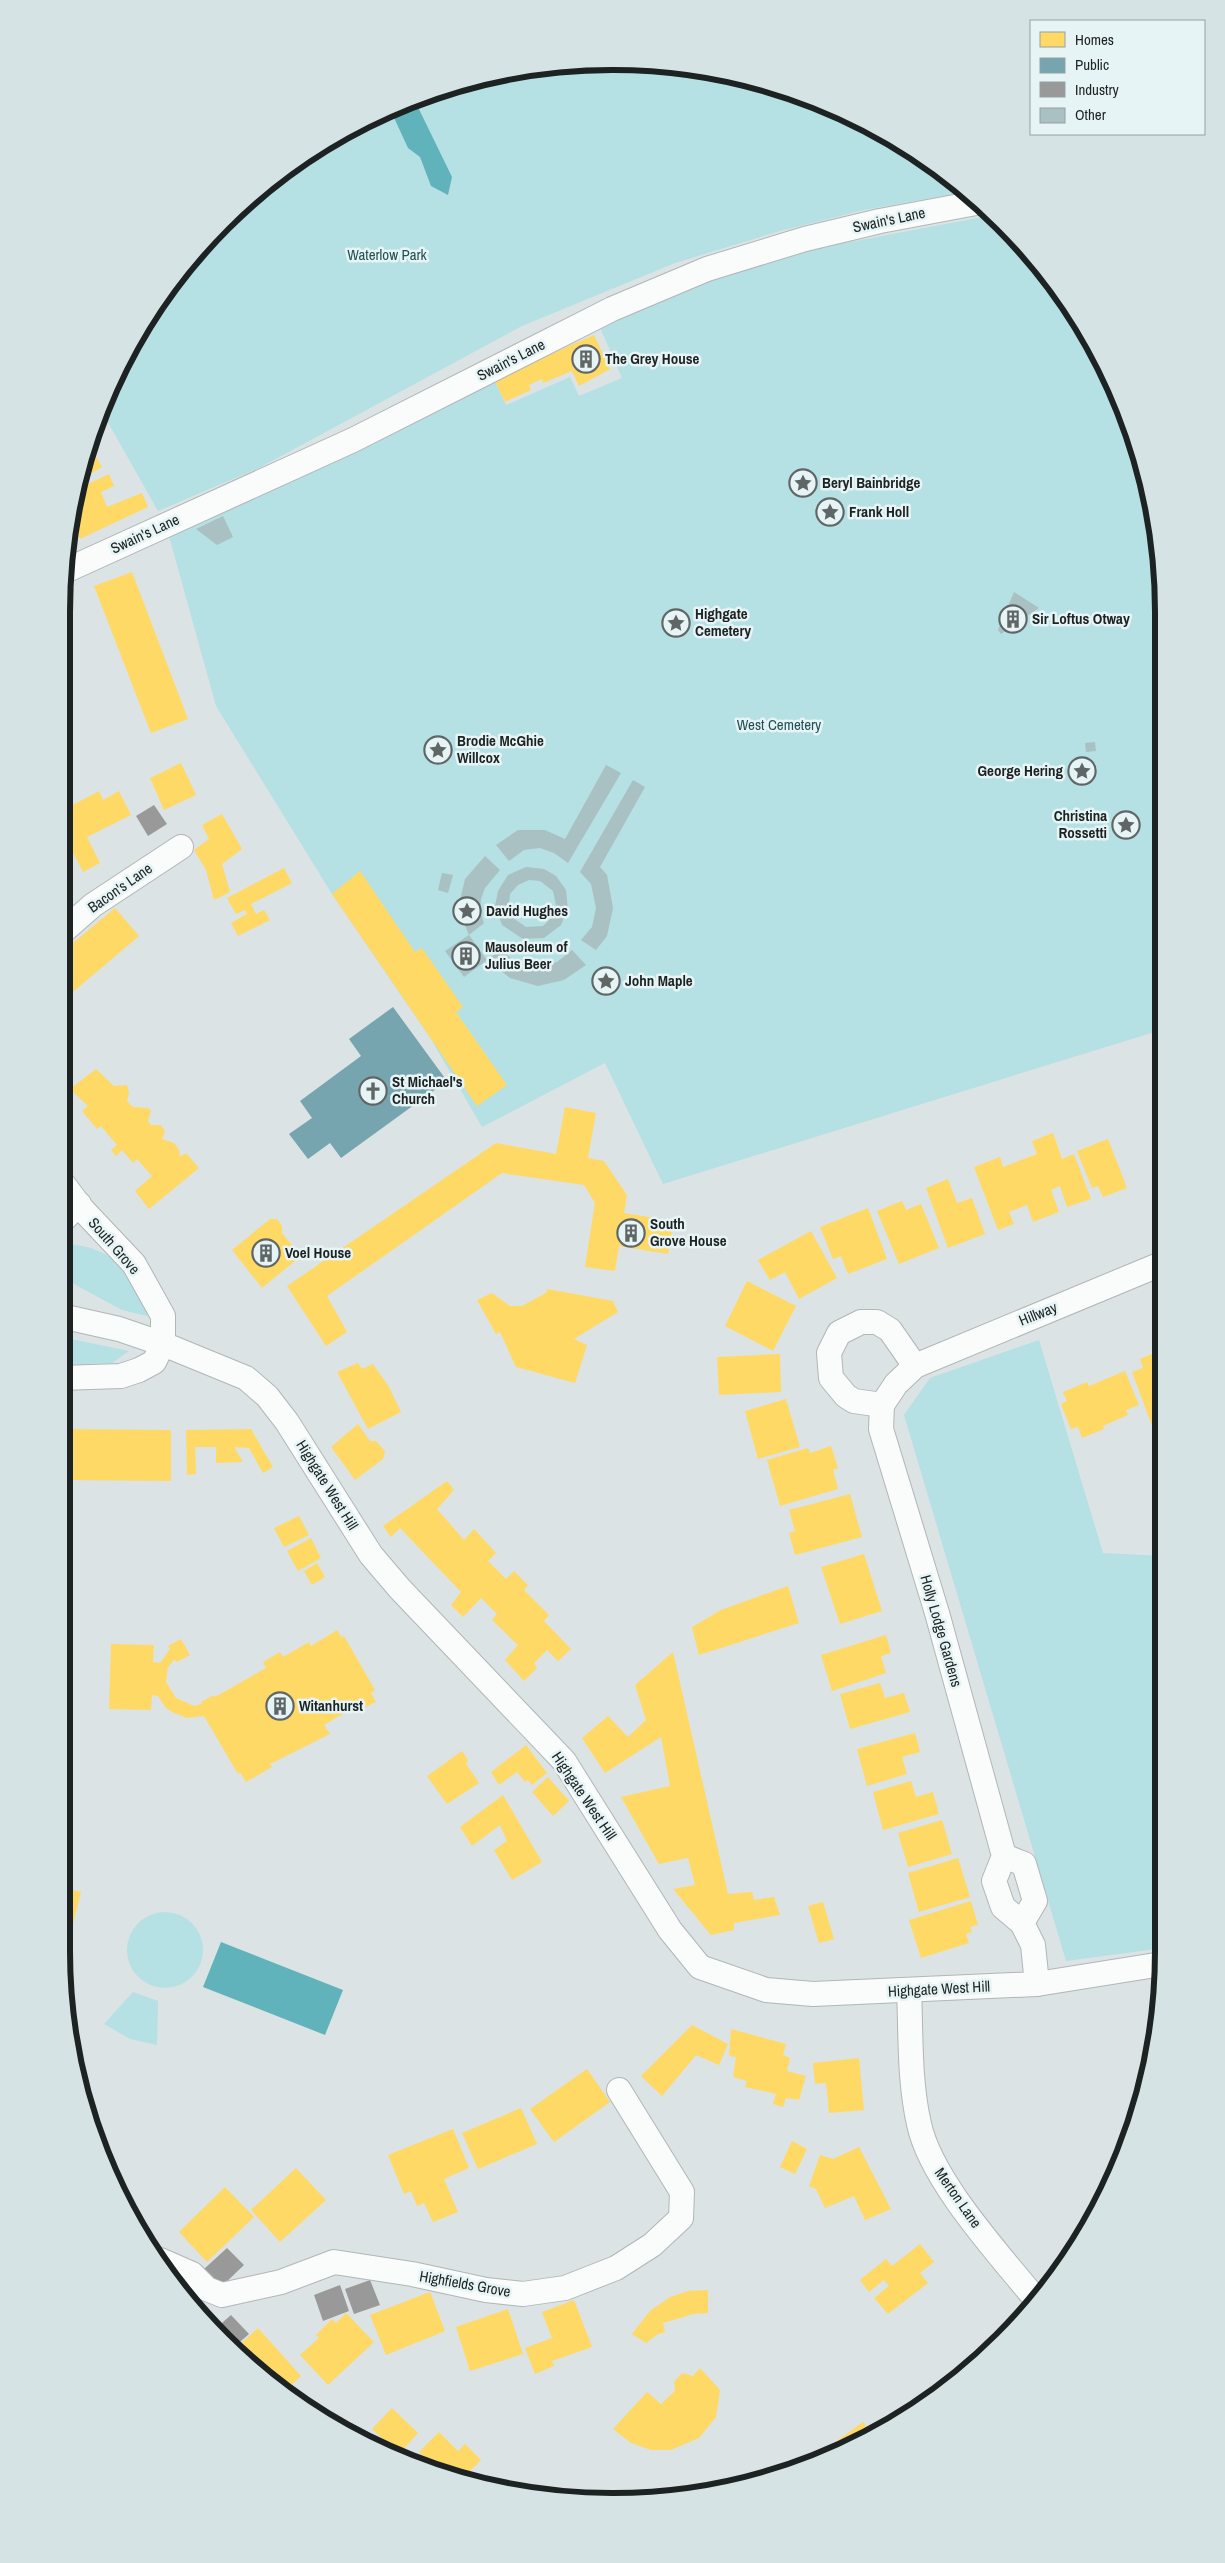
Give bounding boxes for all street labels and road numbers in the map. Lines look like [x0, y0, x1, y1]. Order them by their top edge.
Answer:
street label: Swain's Lane [851, 202, 927, 237]
street label: Swain's Lane [473, 333, 548, 386]
street label: Swain's Lane [107, 508, 183, 559]
street label: Bacon's Lane [83, 858, 156, 917]
street label: South Grove [84, 1213, 145, 1279]
street label: Hillway [1016, 1296, 1061, 1331]
street label: Highgate West Hill [291, 1436, 363, 1534]
street label: Holly Lodge Gardens [915, 1572, 967, 1689]
street label: Highgate West Hill [547, 1747, 622, 1844]
street label: Highgate West Hill [887, 1975, 991, 2002]
street label: Merton Lane [930, 2163, 987, 2232]
street label: Highfields Grove [418, 2265, 513, 2302]

